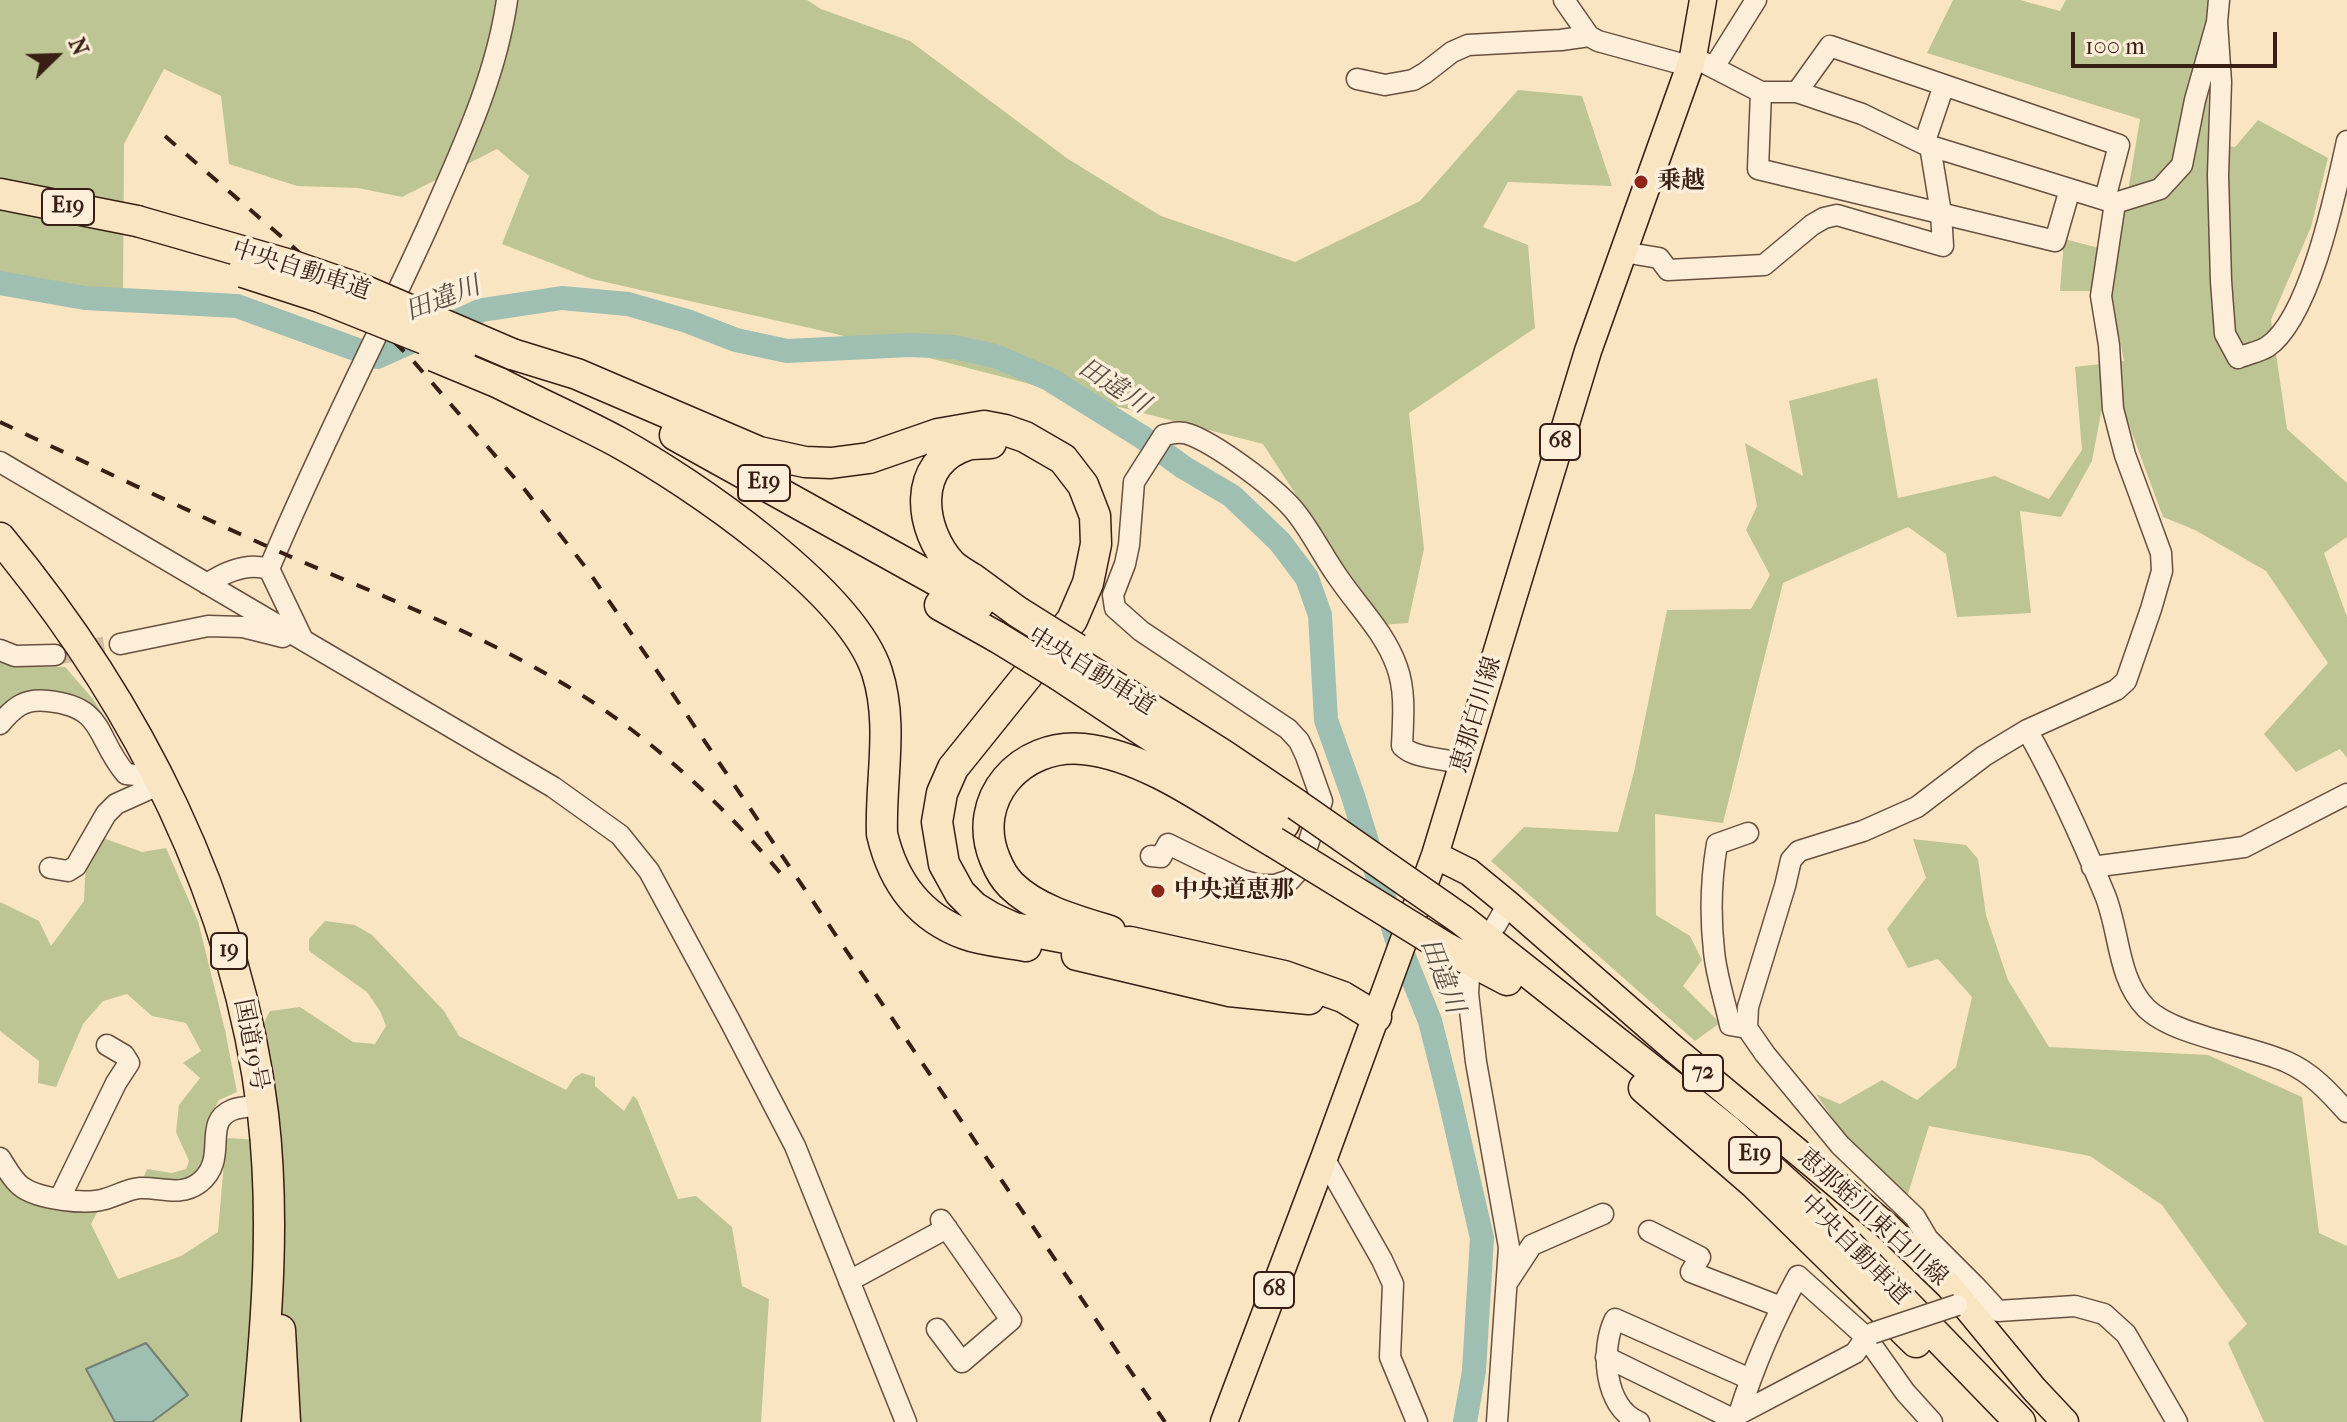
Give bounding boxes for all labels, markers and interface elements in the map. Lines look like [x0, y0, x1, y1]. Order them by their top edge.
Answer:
north arrow [16, 16, 96, 96]
scale bar [2075, 16, 2281, 66]
text: 100 m [2085, 32, 2145, 60]
text: N [63, 34, 93, 59]
place label: 乗越 [1657, 168, 1705, 196]
marker: 乗越 [1632, 173, 1650, 191]
road number: E19 [42, 189, 94, 225]
street label: 中央自動車道 [228, 235, 374, 307]
water label: 田違川 [401, 271, 485, 329]
water label: 田違川 [1072, 353, 1154, 421]
road number: 68 [1540, 424, 1580, 460]
road number: E19 [738, 465, 790, 501]
street label: 中央自動車道 [1022, 622, 1160, 722]
street label: 恵那白川線 [1446, 653, 1508, 777]
place label: 中央道恵那 [1174, 877, 1294, 905]
marker: 中央道恵那 [1149, 882, 1167, 900]
road number: 19 [211, 933, 247, 969]
water label: 田違川 [1412, 934, 1470, 1018]
street label: 国道19号 [227, 997, 273, 1093]
road number: 72 [1683, 1055, 1723, 1091]
road number: E19 [1729, 1137, 1781, 1173]
street label: 恵那蛭川東白川線 [1791, 1143, 1953, 1293]
street label: 中央自動車道 [1793, 1189, 1915, 1311]
road number: 68 [1254, 1272, 1294, 1308]

